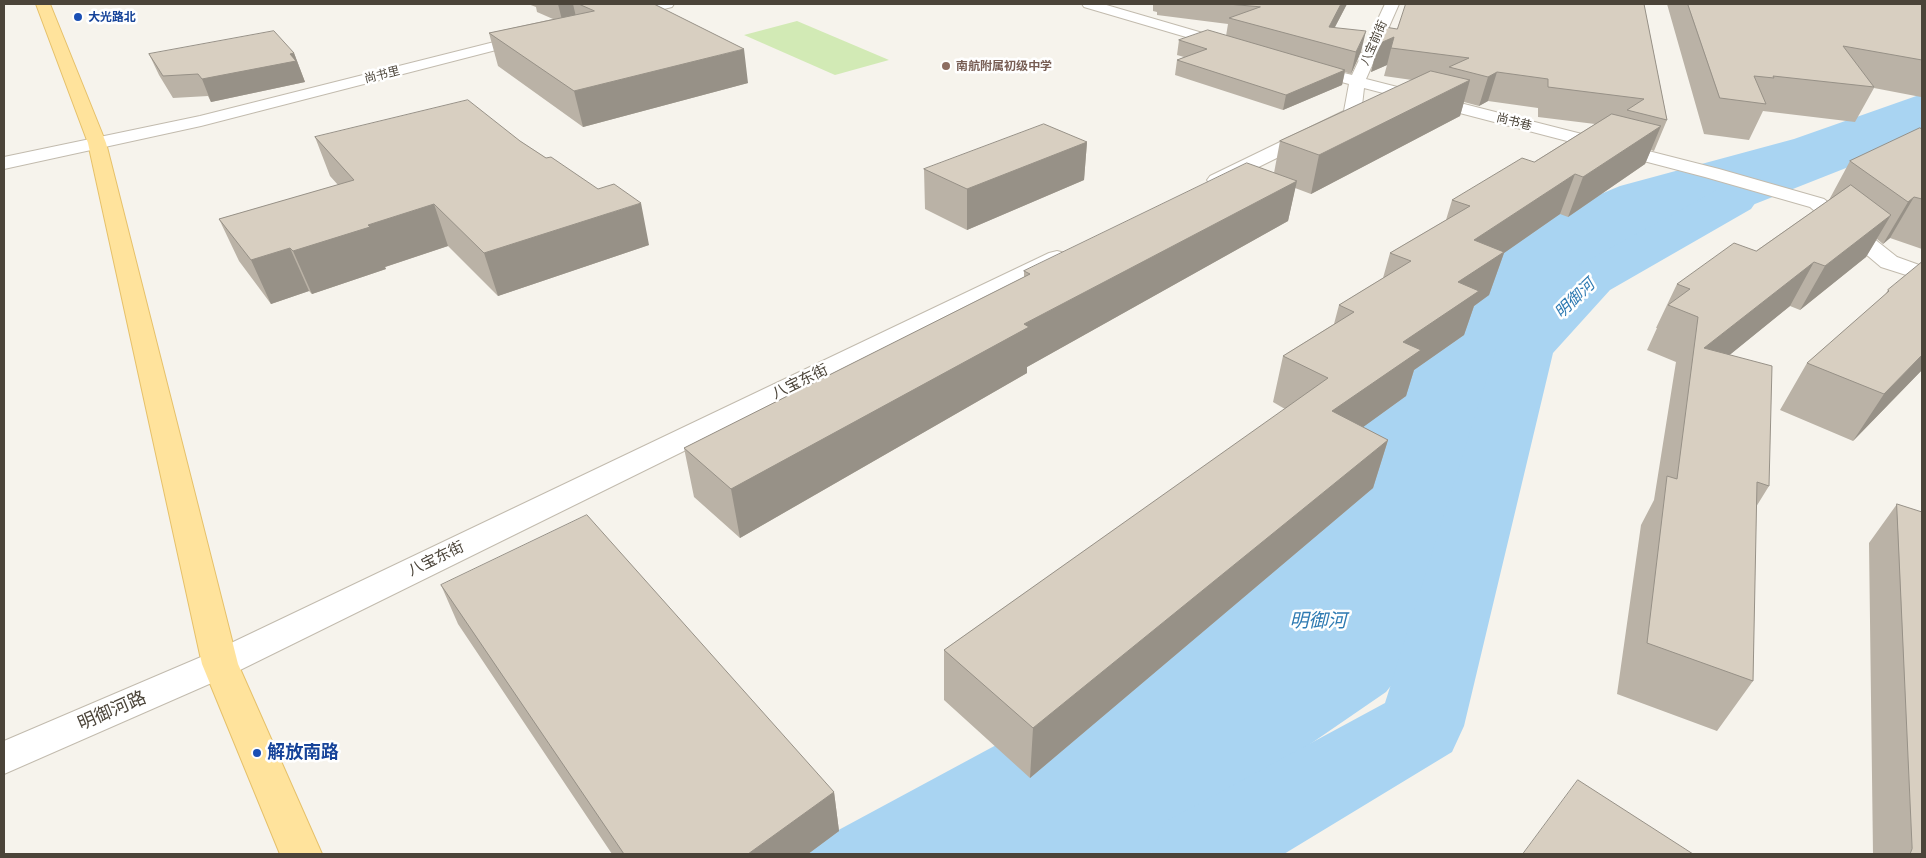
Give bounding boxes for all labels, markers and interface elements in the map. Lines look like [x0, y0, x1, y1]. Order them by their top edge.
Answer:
place label: 大光路北 [88, 10, 136, 24]
marker: 大光路北 [72, 11, 84, 23]
street label: 八宝前街 [1358, 18, 1390, 68]
place label: 南航附属初级中学 [956, 59, 1052, 73]
marker: 南航附属初级中学 [940, 60, 952, 72]
street label: 尚书里 [363, 64, 401, 86]
street label: 尚书巷 [1495, 111, 1533, 133]
water label: 明御河 [1551, 275, 1599, 323]
street label: 八宝东街 [769, 361, 831, 403]
street label: 八宝东街 [405, 538, 467, 580]
water label: 明御河 [1290, 610, 1346, 632]
street label: 明御河路 [75, 687, 149, 735]
place label: 解放南路 [267, 742, 339, 764]
marker: 解放南路 [251, 747, 263, 759]

